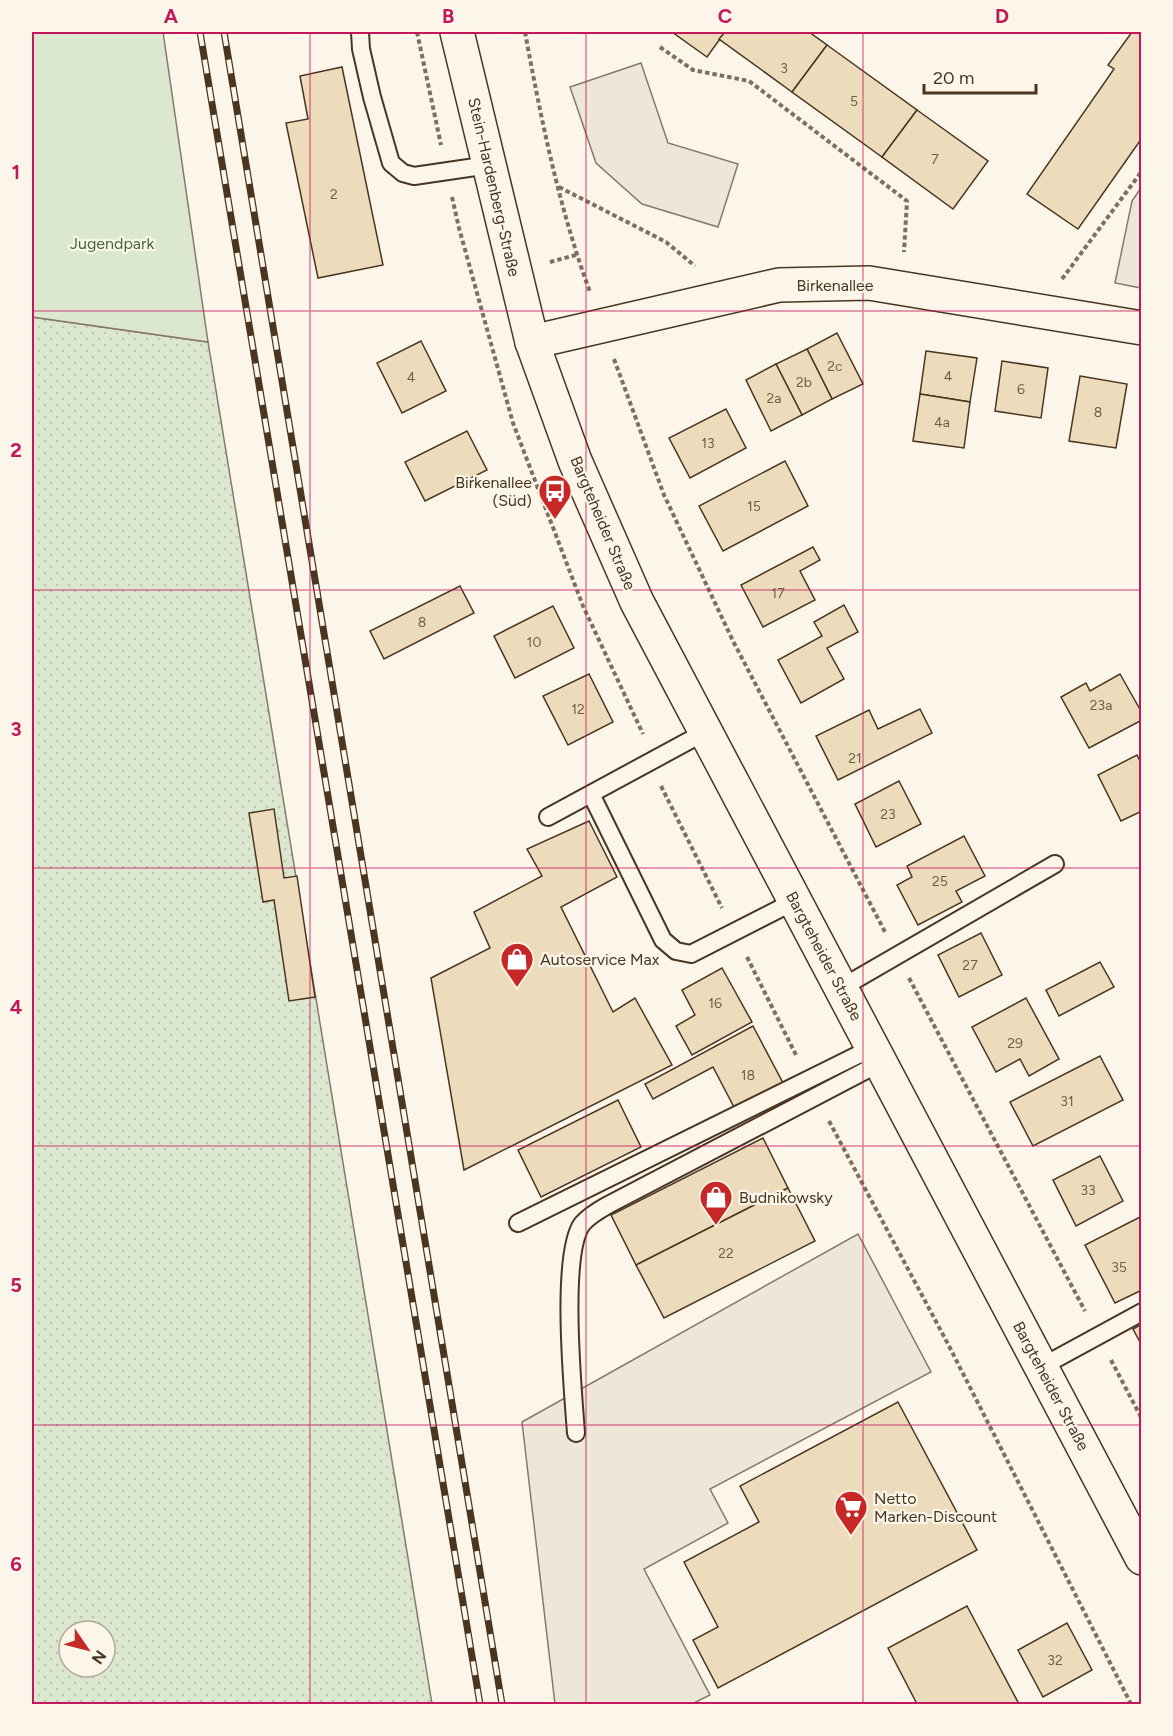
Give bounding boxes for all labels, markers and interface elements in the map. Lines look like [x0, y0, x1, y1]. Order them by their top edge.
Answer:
text: A [164, 4, 179, 28]
text: B [442, 4, 454, 28]
text: C [718, 4, 732, 28]
text: D [995, 4, 1009, 28]
scale bar [924, 57, 1036, 95]
house number: 3 [780, 60, 788, 77]
text: 20 m [933, 67, 974, 89]
house number: 5 [850, 93, 858, 110]
street label: Stein-Hardenberg-Straße [464, 96, 524, 279]
house number: 7 [931, 151, 939, 168]
text: 1 [12, 160, 20, 184]
house number: 2 [330, 186, 338, 203]
park label: Jugendpark [70, 234, 154, 253]
street label: Birkenallee [797, 276, 874, 295]
house number: 2c [827, 358, 843, 375]
house number: 4 [944, 368, 953, 385]
house number: 4 [407, 369, 416, 386]
house number: 2b [796, 374, 812, 391]
house number: 6 [1017, 381, 1025, 398]
house number: 2a [767, 390, 781, 407]
house number: 8 [1094, 404, 1102, 421]
house number: 4a [934, 414, 950, 431]
house number: 13 [701, 435, 715, 452]
text: 2 [10, 438, 22, 462]
street label: Bargteheider Straße [566, 453, 640, 593]
place label: Birkenallee (Süd) [455, 473, 532, 510]
bus stop icon: Birkenallee (Süd) [537, 473, 573, 520]
house number: 15 [747, 498, 761, 515]
house number: 17 [771, 585, 785, 602]
house number: 8 [418, 614, 426, 631]
house number: 10 [527, 634, 541, 651]
house number: 23a [1090, 697, 1112, 714]
house number: 12 [571, 701, 585, 718]
text: 3 [10, 717, 22, 741]
house number: 21 [848, 750, 862, 767]
house number: 23 [880, 806, 896, 823]
house number: 25 [932, 873, 948, 890]
street label: Bargteheider Straße [782, 888, 866, 1024]
shop icon: Autoservice Max [499, 941, 535, 988]
place label: Autoservice Max [540, 950, 660, 969]
house number: 27 [962, 957, 978, 974]
text: 4 [10, 995, 23, 1019]
house number: 16 [708, 995, 722, 1012]
house number: 29 [1007, 1035, 1023, 1052]
house number: 18 [741, 1067, 755, 1084]
house number: 31 [1060, 1093, 1074, 1110]
shop icon: Budnikowsky [698, 1179, 734, 1226]
house number: 33 [1080, 1182, 1096, 1199]
place label: Budnikowsky [739, 1188, 833, 1207]
house number: 22 [718, 1245, 734, 1262]
house number: 35 [1111, 1259, 1127, 1276]
text: 5 [10, 1273, 22, 1297]
street label: Bargteheider Straße [1009, 1318, 1093, 1454]
supermarket icon: Netto Marken-Discount [833, 1489, 869, 1536]
place label: Netto Marken-Discount [874, 1489, 997, 1526]
text: 6 [10, 1552, 22, 1576]
north arrow [57, 1619, 117, 1679]
text: N [88, 1647, 110, 1668]
house number: 32 [1047, 1652, 1063, 1669]

